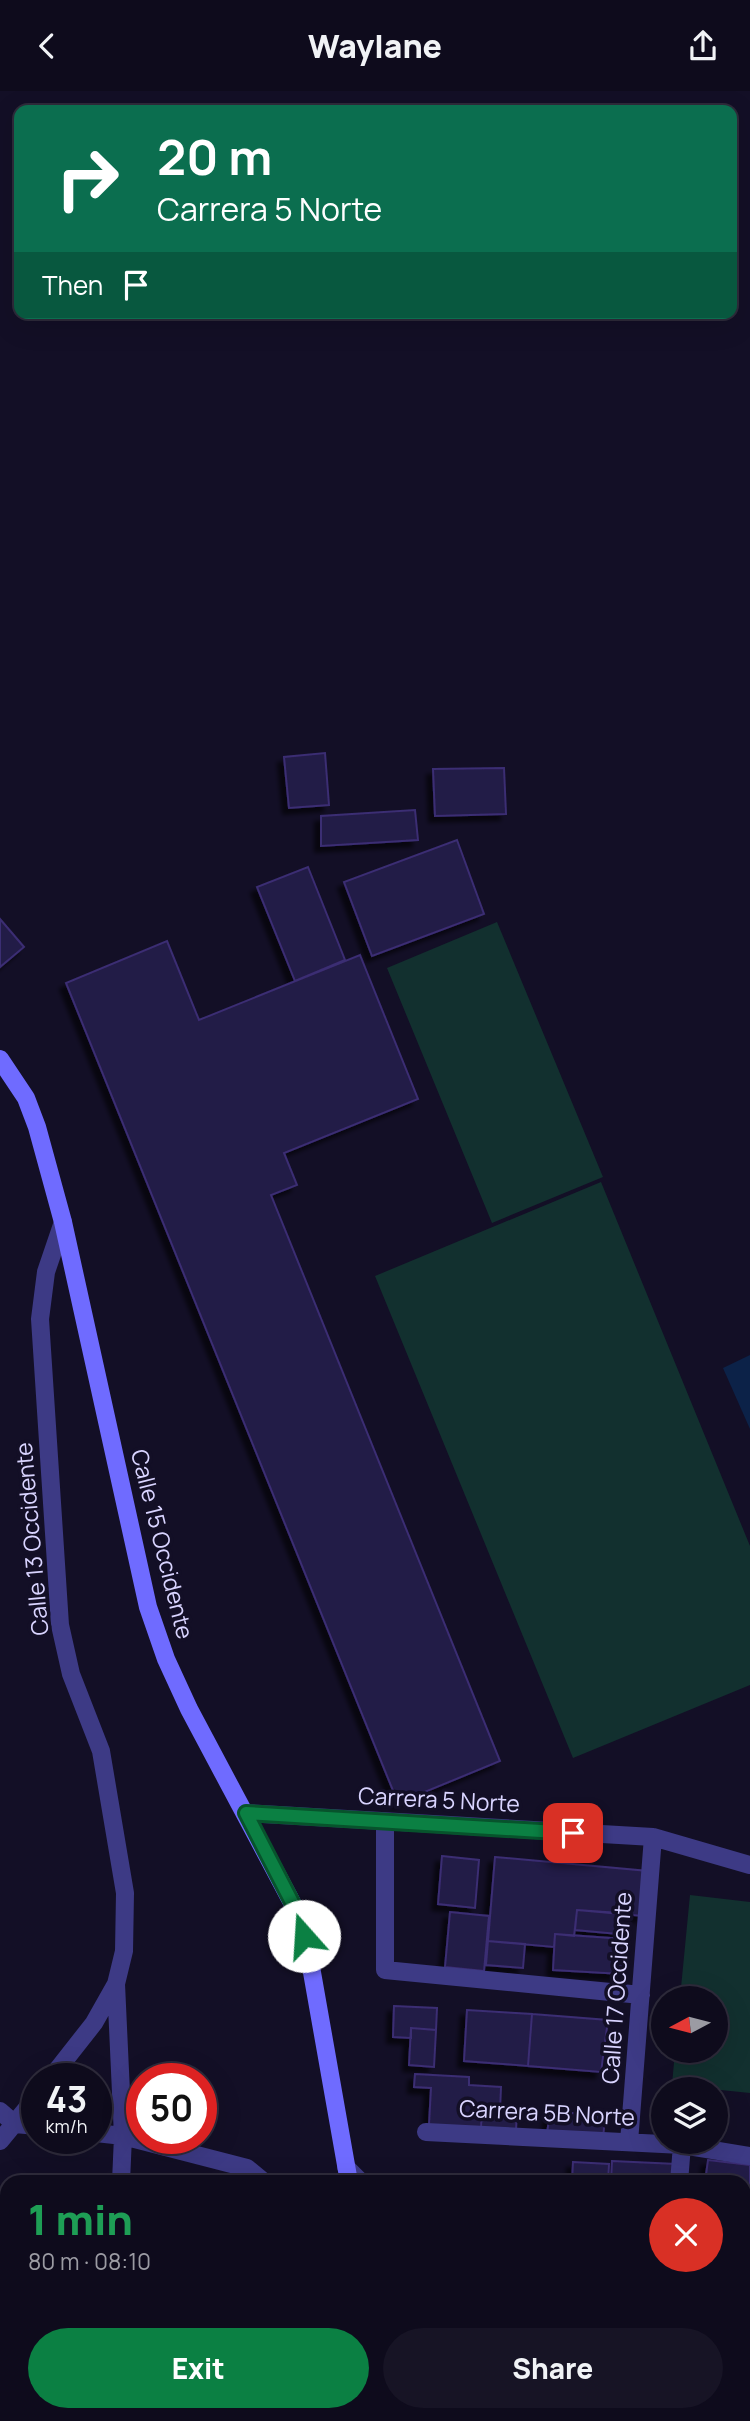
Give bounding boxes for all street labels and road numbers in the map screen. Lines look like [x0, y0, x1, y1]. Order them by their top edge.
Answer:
street label: Calle 13 Occidente [7, 1441, 55, 1637]
street label: Calle 15 Occidente [124, 1446, 202, 1642]
street label: Carrera 5 Norte [357, 1779, 521, 1819]
street label: Calle 17 Occidente [593, 1891, 639, 2085]
street label: Carrera 5B Norte [458, 2091, 636, 2133]

